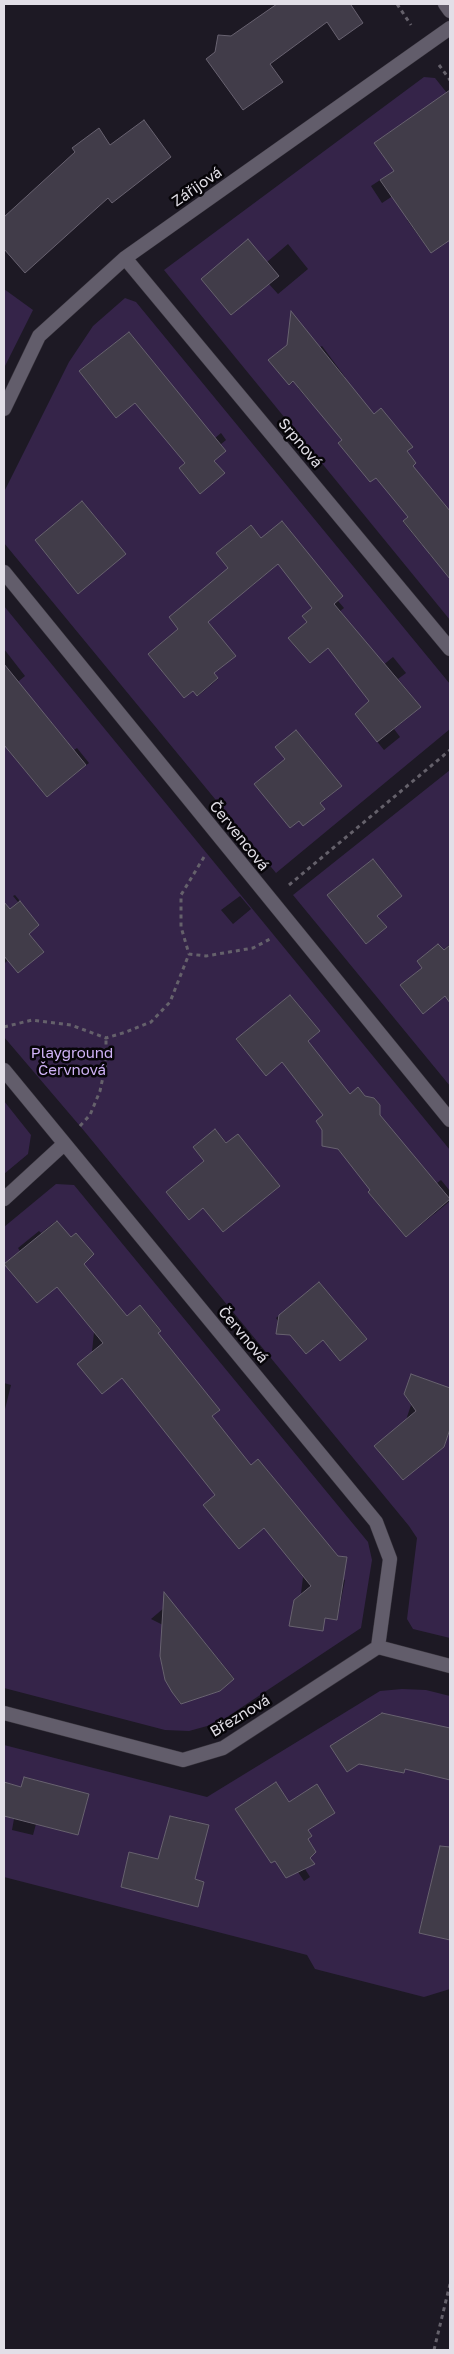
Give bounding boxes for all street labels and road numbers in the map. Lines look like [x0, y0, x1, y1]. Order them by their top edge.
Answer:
street label: Zářijová [169, 163, 225, 211]
street label: Srpnová [274, 415, 326, 471]
street label: Červencová [205, 797, 273, 875]
street label: Červnová [214, 1303, 272, 1367]
street label: Březnová [207, 1691, 273, 1741]

